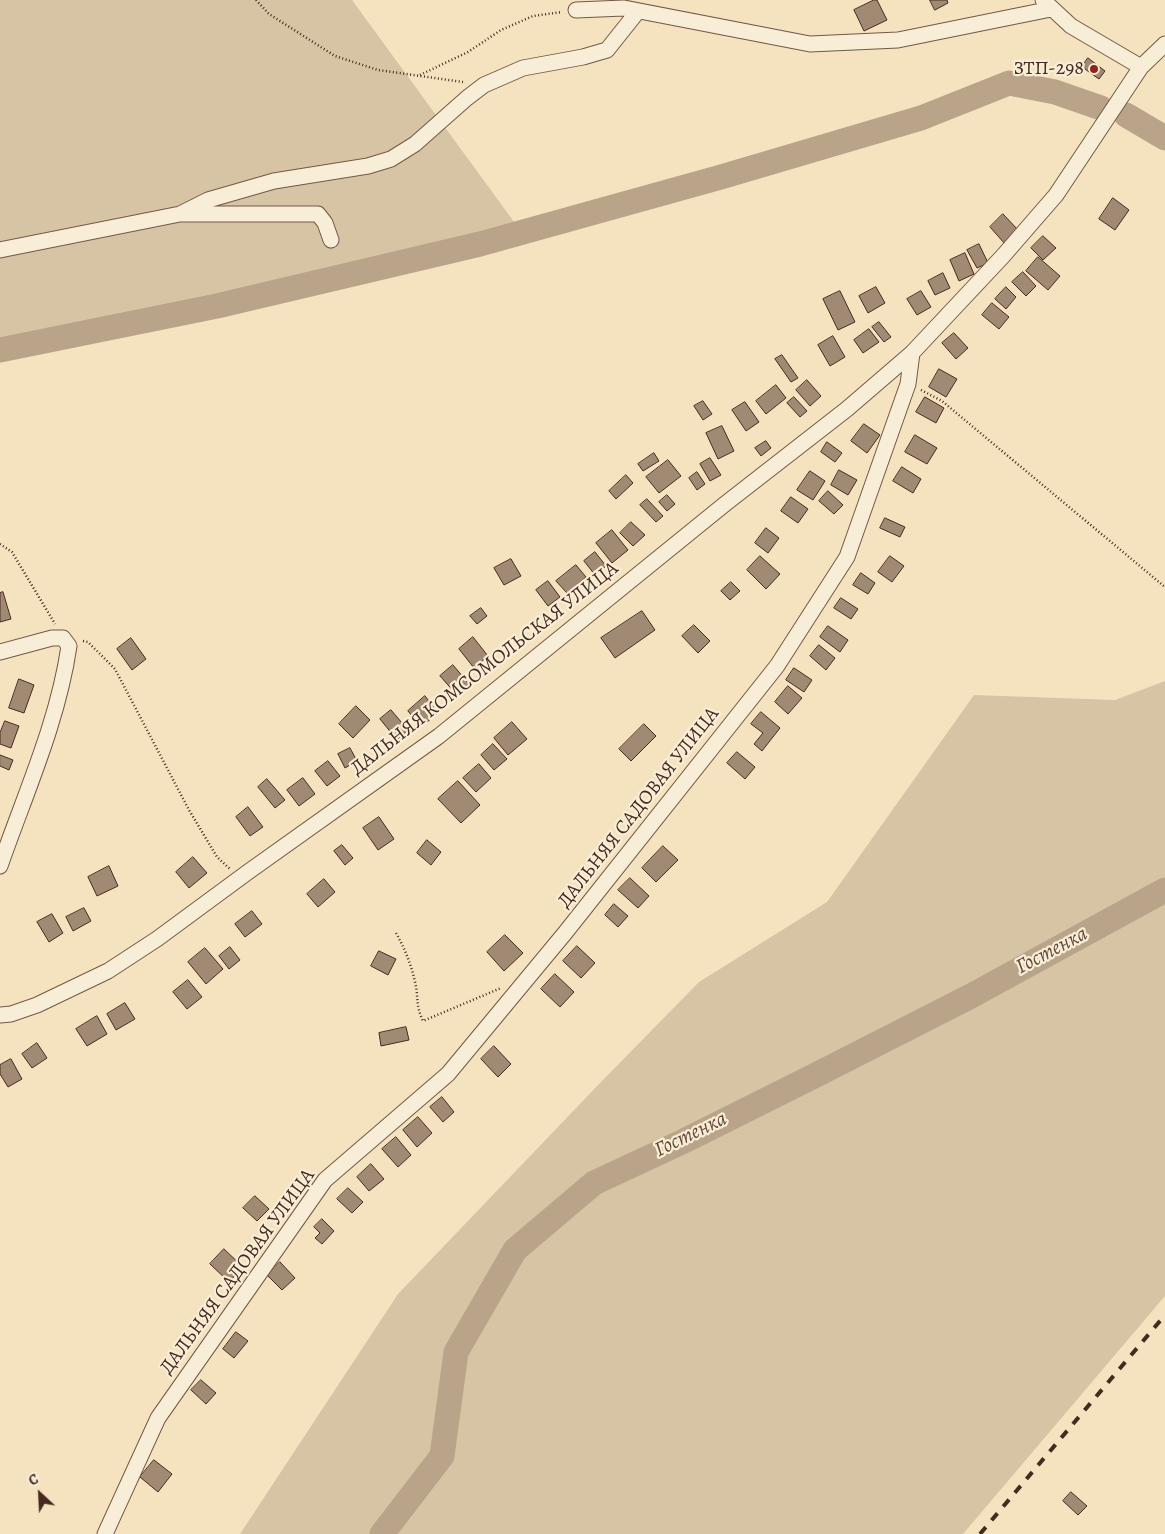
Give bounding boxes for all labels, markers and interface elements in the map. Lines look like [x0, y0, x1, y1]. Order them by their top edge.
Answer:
place label: ЗТП-298 [1013, 57, 1084, 81]
marker: ЗТП-298 [1088, 63, 1100, 75]
street label: ДАЛЬНЯЯ КОМСОМОЛЬСКАЯ УЛИЦА [346, 557, 624, 781]
street label: ДАЛЬНЯЯ САДОВАЯ УЛИЦА [553, 703, 725, 913]
water label: Гостенка [1012, 922, 1092, 980]
water label: Гостенка [651, 1107, 731, 1163]
street label: ДАЛЬНЯЯ САДОВАЯ УЛИЦА [155, 1165, 321, 1379]
north arrow [15, 1469, 65, 1519]
text: С [26, 1470, 41, 1490]

